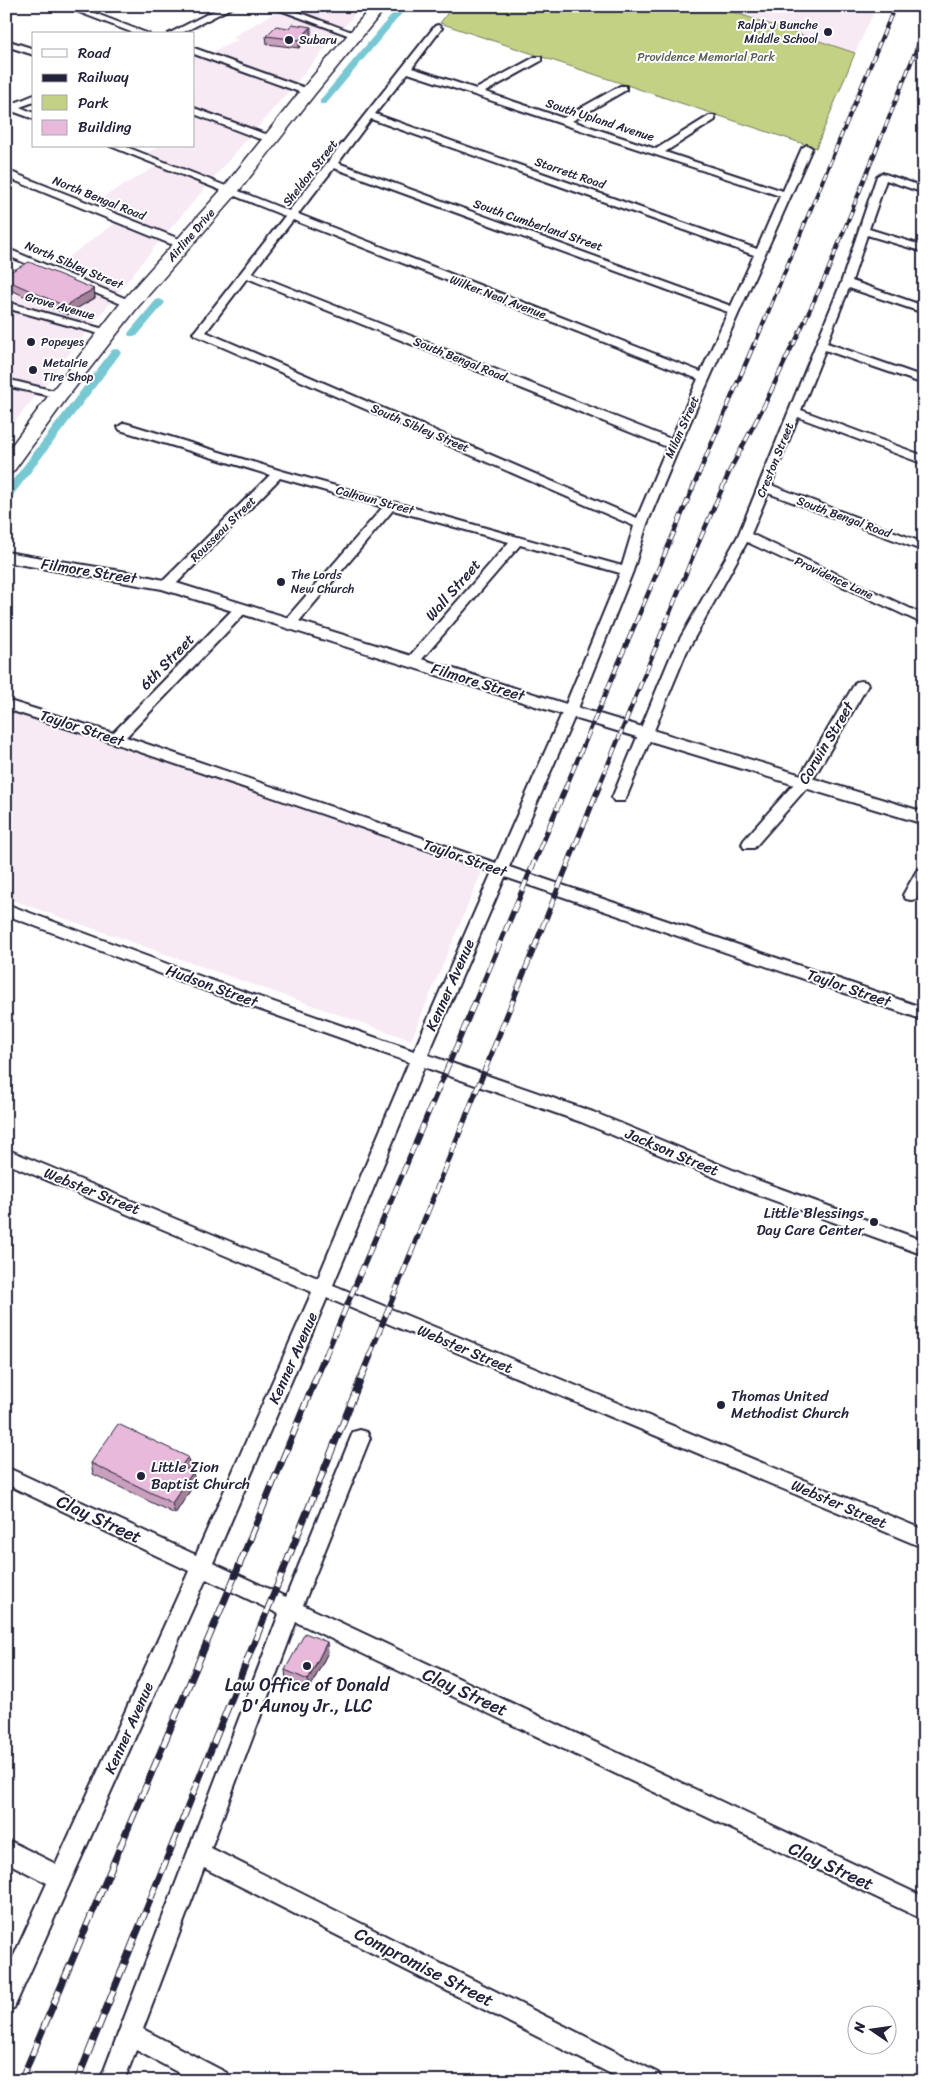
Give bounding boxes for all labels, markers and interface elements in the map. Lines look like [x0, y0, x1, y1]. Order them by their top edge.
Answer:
place label: Ralph J Bunche Middle School [738, 14, 819, 50]
marker: Ralph J Bunche Middle School [822, 26, 834, 38]
place label: Subaru [299, 29, 338, 51]
legend [32, 32, 195, 148]
marker: Subaru [283, 34, 295, 46]
text: Road [78, 40, 111, 66]
park label: Providence Memorial Park [637, 46, 775, 68]
text: Railway [78, 64, 129, 90]
text: Park [78, 90, 109, 116]
street label: South Upland Avenue [543, 92, 657, 148]
text: Building [78, 114, 132, 140]
street label: Sheldon Street [277, 135, 343, 211]
street label: Starrett Road [532, 151, 610, 196]
street label: North Bengal Road [49, 169, 150, 227]
street label: South Cumberland Street [470, 192, 606, 258]
street label: Airline Drive [161, 203, 221, 268]
street label: North Sibley Street [21, 234, 128, 296]
street label: Wilker Neal Avenue [446, 268, 550, 326]
street label: Grove Avenue [23, 286, 97, 326]
street label: South Bengal Road [410, 330, 511, 388]
place label: Popeyes [41, 331, 84, 353]
marker: Popeyes [25, 336, 37, 348]
place label: Metairie Tire Shop [43, 352, 94, 388]
marker: Metairie Tire Shop [27, 364, 39, 376]
street label: Milan Street [658, 392, 706, 462]
street label: South Sibley Street [367, 397, 473, 459]
street label: Creston Street [750, 419, 800, 501]
street label: Calhoun Street [333, 479, 418, 521]
street label: South Bengal Road [794, 490, 895, 545]
street label: Rousseau Street [185, 491, 261, 567]
street label: Providence Lane [791, 550, 877, 606]
street label: Filmore Street [39, 551, 140, 592]
street label: Wall Street [419, 553, 488, 627]
place label: The Lords New Church [291, 564, 354, 600]
marker: The Lords New Church [275, 576, 287, 588]
street label: 6th Street [133, 627, 201, 696]
street label: Filmore Street [428, 655, 529, 709]
street label: Corwin Street [791, 696, 862, 789]
street label: Taylor Street [36, 702, 128, 754]
street label: Taylor Street [419, 831, 511, 885]
street label: Kenner Avenue [418, 934, 482, 1035]
street label: Hudson Street [162, 957, 263, 1015]
street label: Taylor Street [803, 961, 895, 1015]
street label: Jackson Street [620, 1120, 723, 1184]
street label: Webster Street [40, 1160, 144, 1222]
place label: Little Blessings Day Care Center [756, 1200, 865, 1243]
marker: Little Blessings Day Care Center [868, 1216, 880, 1228]
street label: Kenner Avenue [261, 1307, 325, 1408]
street label: Webster Street [413, 1317, 517, 1381]
place label: Thomas United Methodist Church [731, 1383, 849, 1426]
marker: Thomas United Methodist Church [715, 1399, 727, 1411]
place label: Little Zion Baptist Church [151, 1454, 250, 1497]
marker: Little Zion Baptist Church [135, 1470, 147, 1482]
street label: Webster Street [787, 1472, 891, 1536]
street label: Clay Street [51, 1485, 147, 1553]
street label: Clay Street [417, 1658, 513, 1726]
marker: Law Office of Donald D'Aunoy Jr., LLC [301, 1660, 313, 1672]
place label: Law Office of Donald D'Aunoy Jr., LLC [225, 1669, 391, 1722]
street label: Kenner Avenue [97, 1677, 161, 1778]
street label: Clay Street [783, 1832, 879, 1900]
street label: Compromise Street [349, 1918, 500, 2016]
north arrow [848, 2004, 898, 2054]
text: N [846, 2019, 873, 2036]

